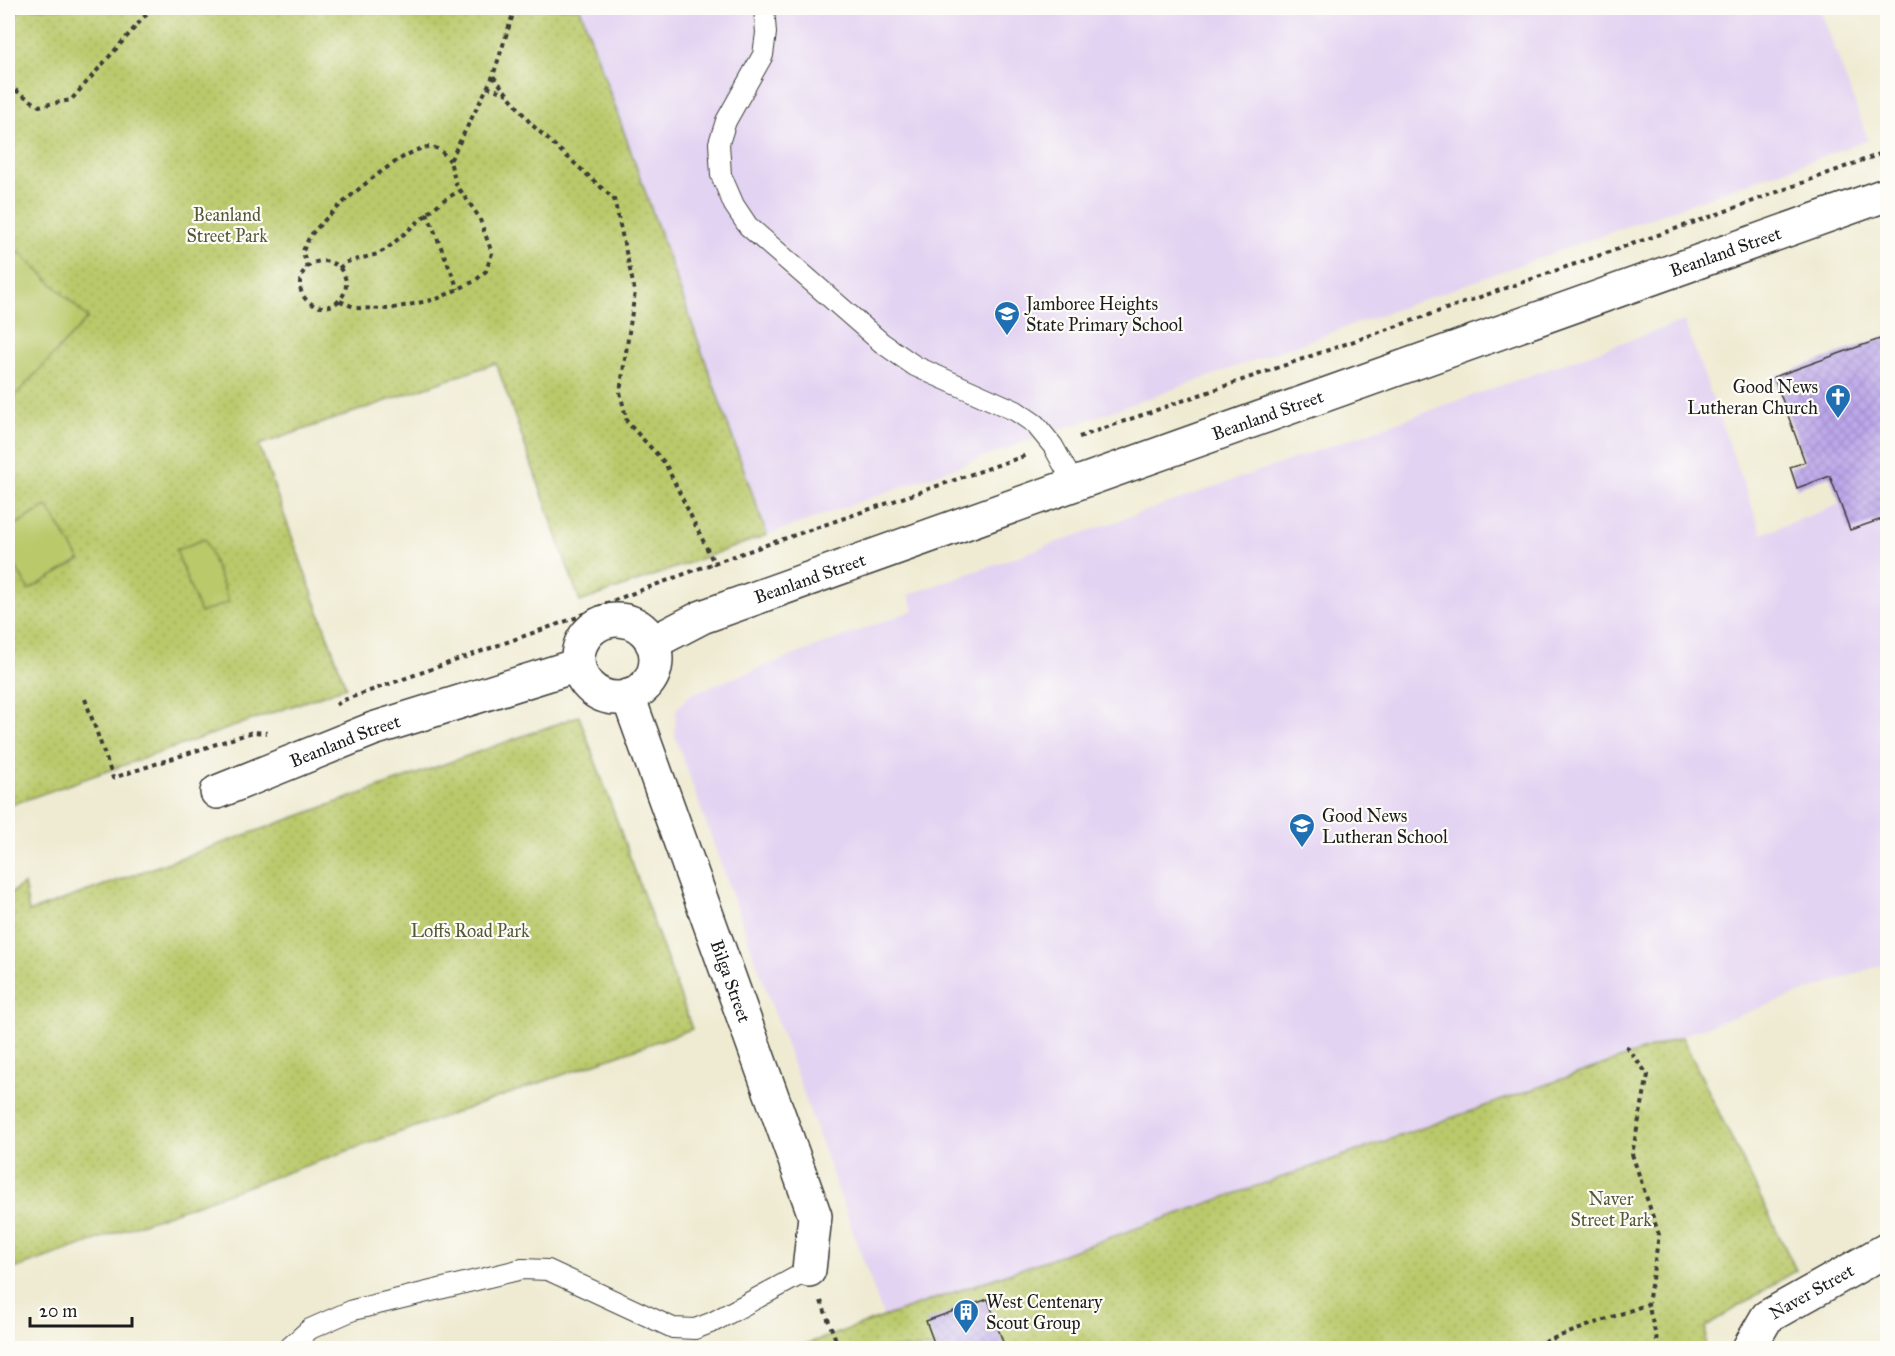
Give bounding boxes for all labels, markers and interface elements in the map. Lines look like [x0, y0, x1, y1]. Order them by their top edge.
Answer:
park label: Beanland Street Park [186, 204, 268, 247]
street label: Beanland Street [1667, 222, 1785, 282]
place label: Jamboree Heights State Primary School [1024, 293, 1183, 336]
school or university icon: Jamboree Heights State Primary School [992, 299, 1022, 337]
place label: Good News Lutheran Church [1687, 376, 1818, 419]
church icon: Good News Lutheran Church [1823, 382, 1853, 420]
street label: Beanland Street [1209, 385, 1327, 445]
street label: Beanland Street [751, 548, 869, 608]
street label: Beanland Street [287, 710, 404, 772]
place label: Good News Lutheran School [1322, 805, 1448, 848]
school or university icon: Good News Lutheran School [1287, 811, 1317, 849]
park label: Loffs Road Park [411, 920, 530, 942]
street label: Bilga Street [706, 937, 756, 1026]
park label: Naver Street Park [1570, 1188, 1652, 1231]
street label: Naver Street [1765, 1259, 1858, 1324]
scale bar [30, 1290, 132, 1328]
place label: West Centenary Scout Group [986, 1291, 1103, 1334]
building icon: West Centenary Scout Group [951, 1297, 981, 1335]
text: 20 m [39, 1300, 77, 1322]

